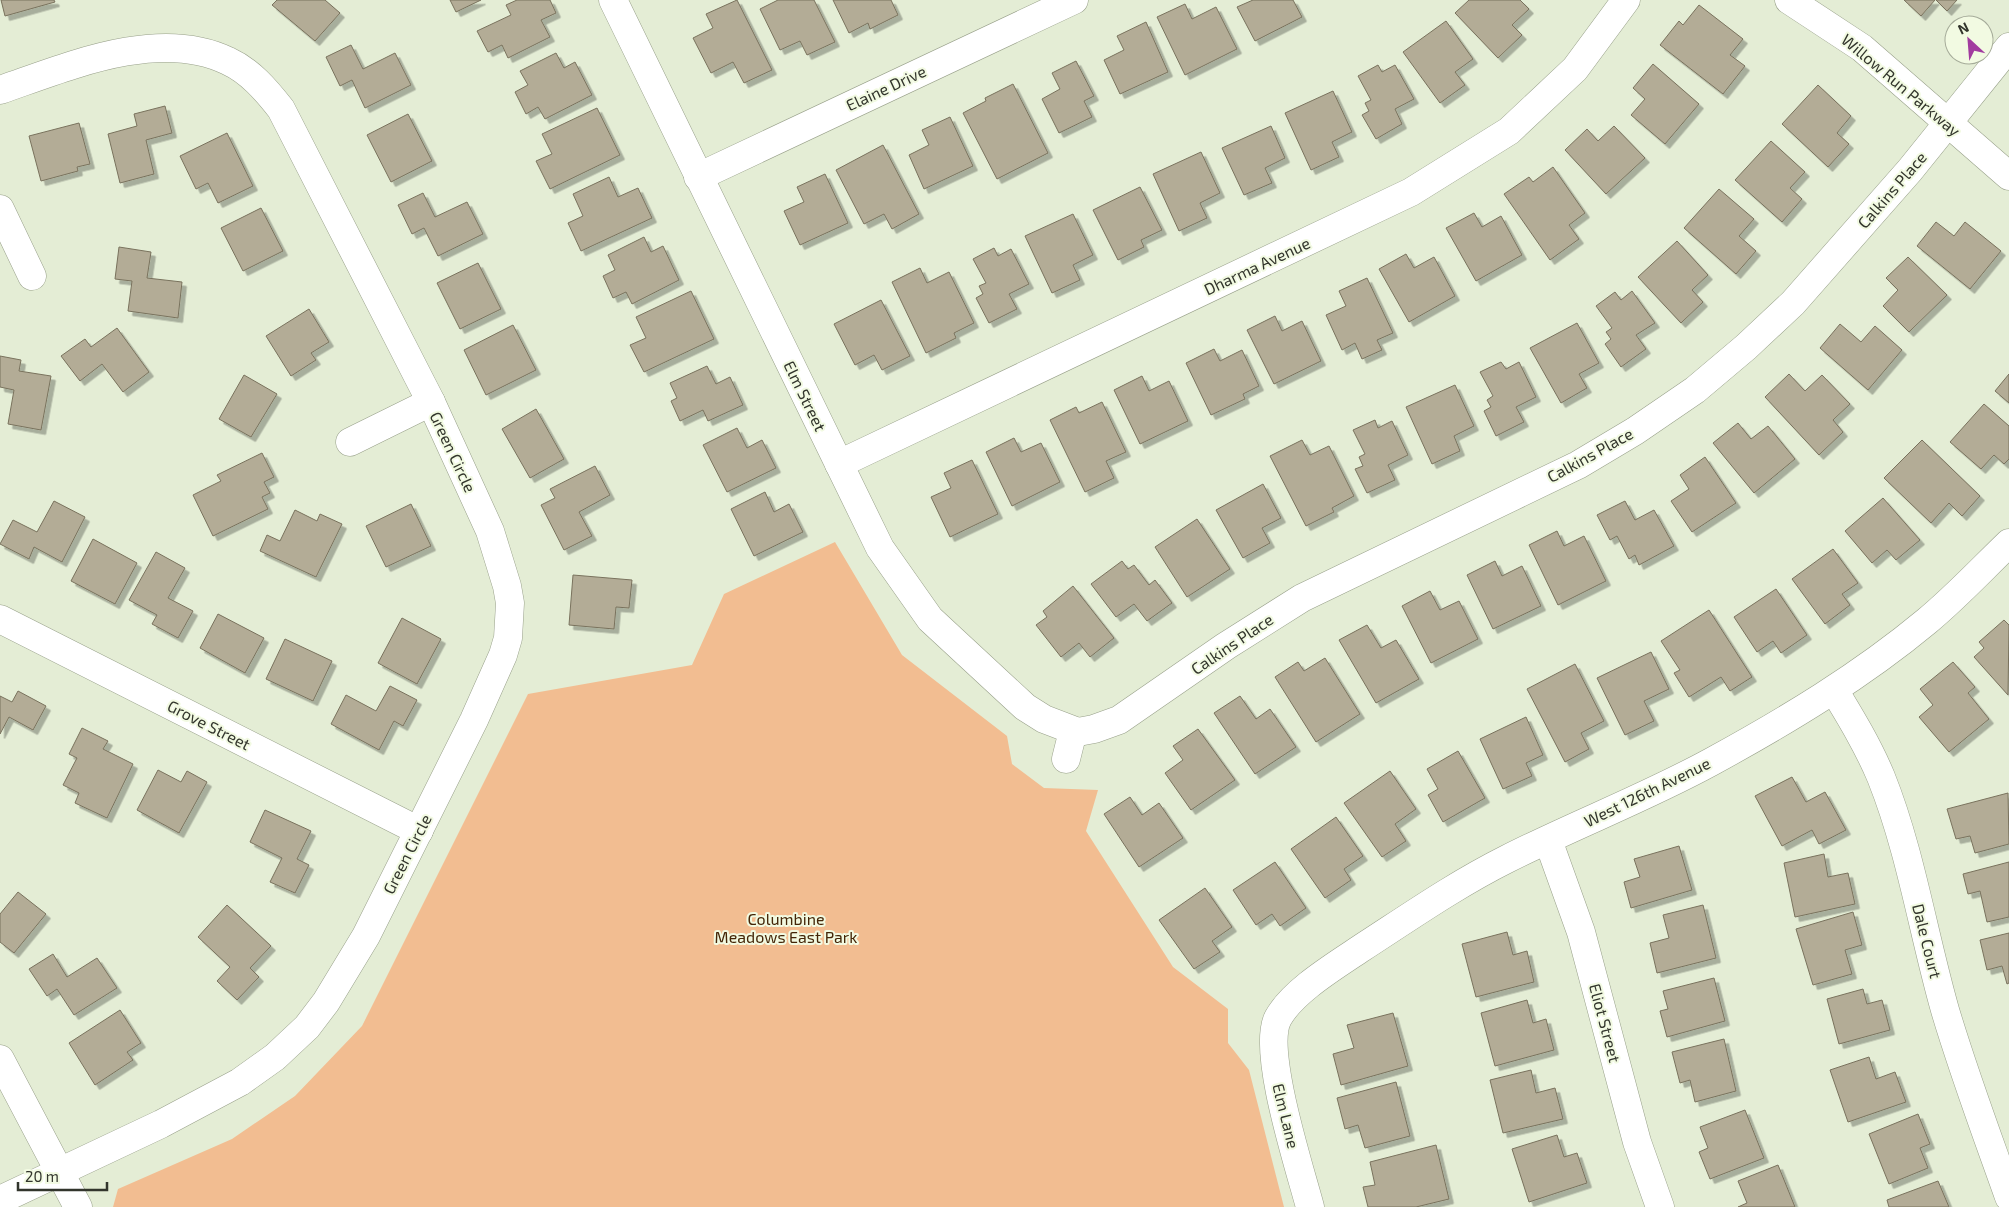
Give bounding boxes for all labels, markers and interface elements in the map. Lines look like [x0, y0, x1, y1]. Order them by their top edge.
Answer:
north arrow [1944, 15, 1994, 65]
text: N [1955, 18, 1971, 38]
street label: Willow Run Parkway [1838, 29, 1965, 140]
street label: Elaine Drive [843, 61, 929, 114]
street label: Calkins Place [1853, 148, 1930, 232]
street label: Dharma Avenue [1201, 233, 1313, 298]
street label: Elm Street [780, 358, 831, 434]
street label: Green Circle [427, 408, 480, 495]
street label: Calkins Place [1544, 423, 1636, 486]
street label: Calkins Place [1187, 609, 1276, 678]
street label: Grove Street [165, 696, 254, 754]
street label: West 126th Avenue [1581, 753, 1713, 830]
street label: Green Circle [378, 811, 435, 897]
street label: Dale Court [1909, 902, 1946, 980]
park label: Columbine Meadows East Park [715, 909, 857, 946]
street label: Eliot Street [1586, 981, 1625, 1064]
street label: Elm Lane [1269, 1081, 1304, 1150]
scale bar [18, 1160, 106, 1192]
text: 20 m [25, 1167, 59, 1185]

